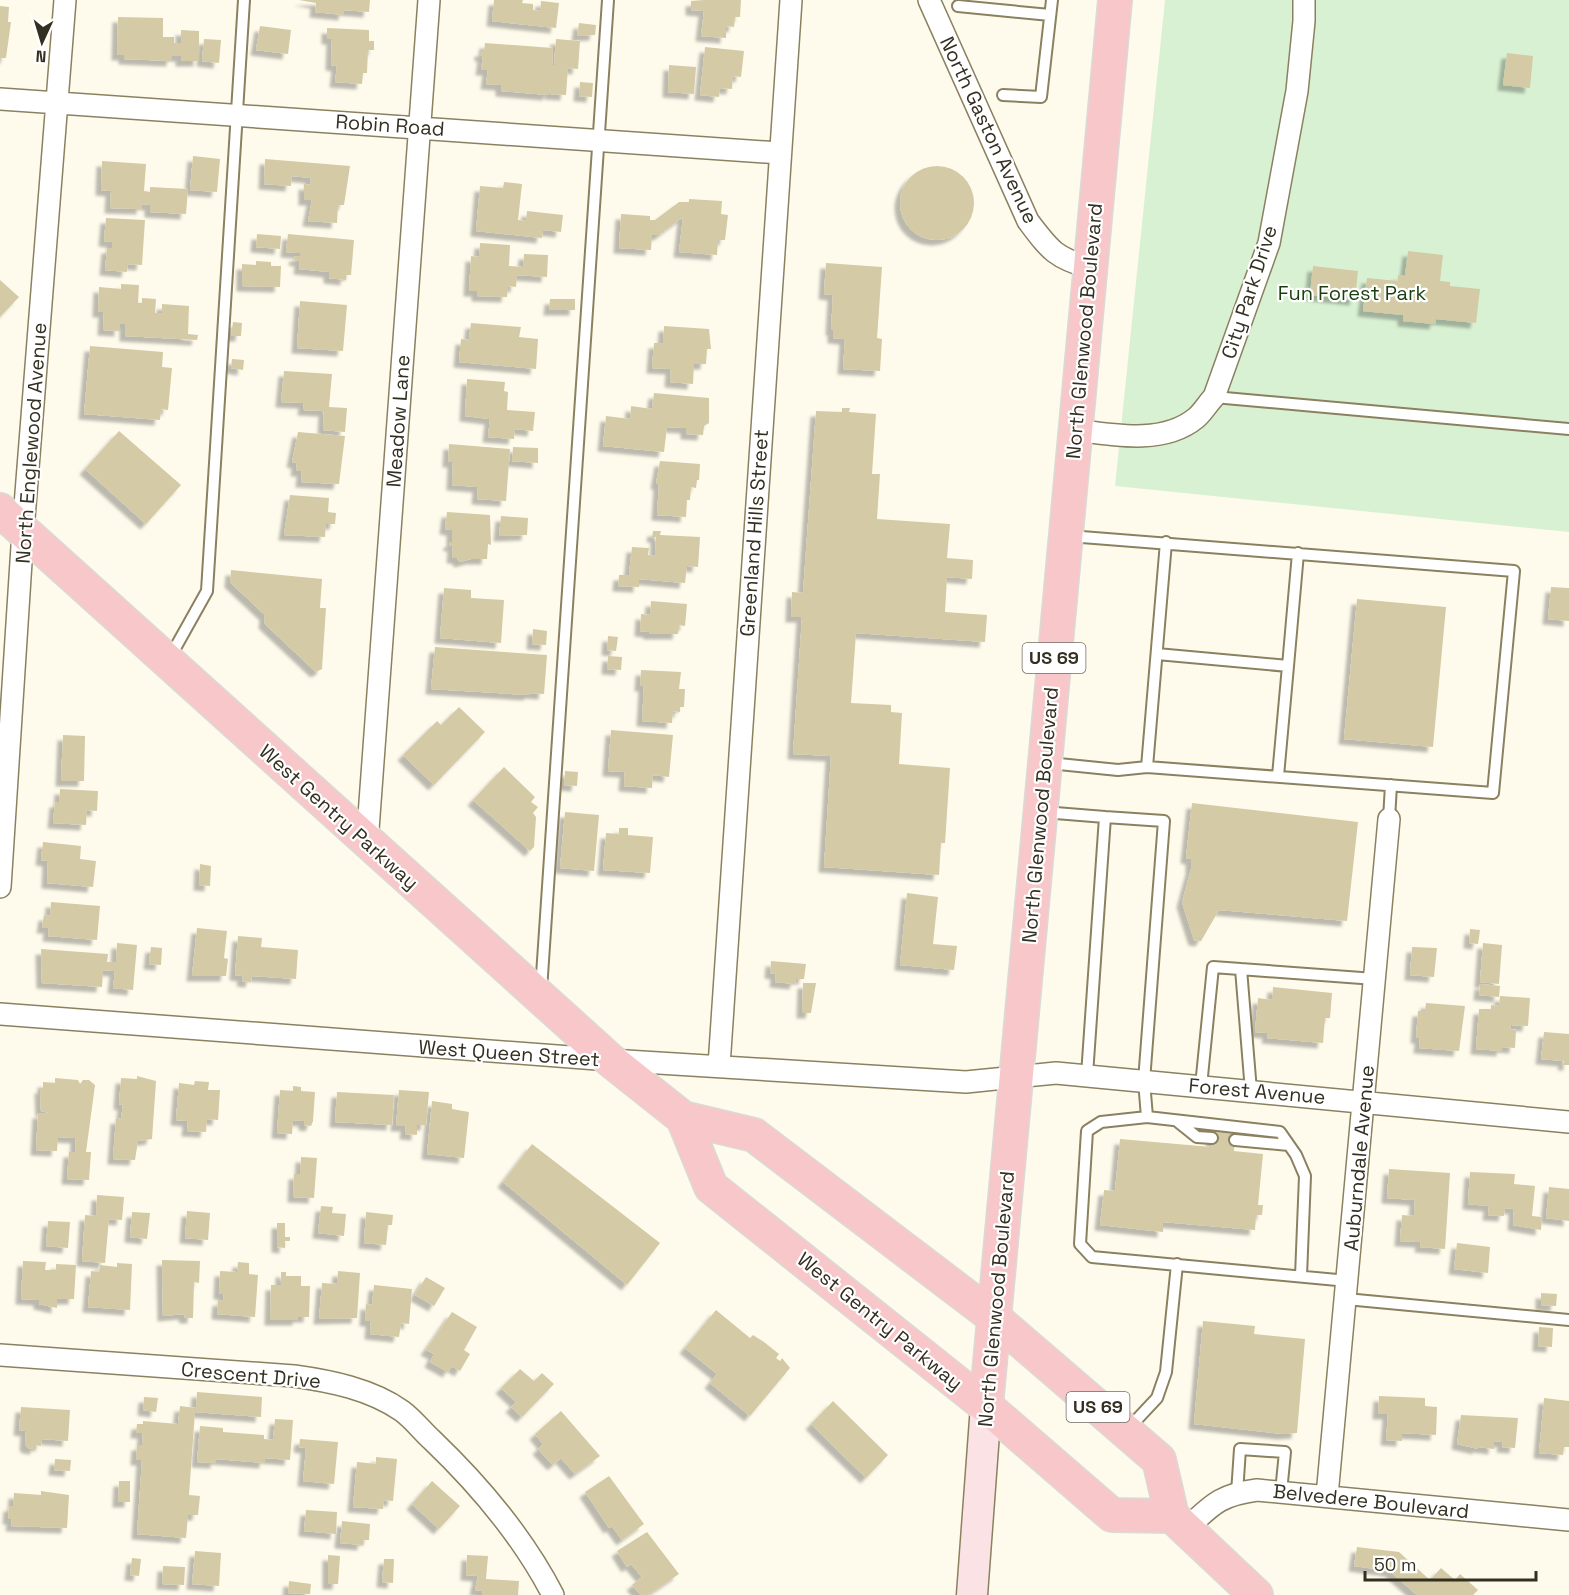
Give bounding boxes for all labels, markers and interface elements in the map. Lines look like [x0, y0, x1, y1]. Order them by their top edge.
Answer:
north arrow [12, 12, 72, 72]
street label: North Gaston Avenue [934, 32, 1044, 228]
text: N [35, 46, 47, 67]
street label: Robin Road [335, 108, 445, 142]
street label: North Glenwood Boulevard [1060, 202, 1108, 460]
street label: City Park Drive [1215, 222, 1283, 362]
park label: Fun Forest Park [1278, 280, 1427, 306]
street label: North Englewood Avenue [10, 322, 52, 564]
street label: Meadow Lane [380, 354, 416, 488]
street label: Greenland Hills Street [734, 429, 774, 637]
road number: US 69 [1022, 643, 1086, 673]
street label: North Glenwood Boulevard [1016, 686, 1064, 944]
street label: West Gentry Parkway [254, 738, 424, 896]
street label: West Queen Street [418, 1034, 600, 1072]
street label: Auburndale Avenue [1338, 1064, 1380, 1252]
street label: Forest Avenue [1188, 1072, 1326, 1110]
street label: North Glenwood Boulevard [972, 1170, 1020, 1428]
street label: West Gentry Parkway [792, 1246, 968, 1396]
street label: Crescent Drive [180, 1356, 322, 1394]
road number: US 69 [1066, 1392, 1130, 1422]
street label: Belvedere Boulevard [1272, 1478, 1470, 1524]
scale bar [1365, 1544, 1536, 1582]
text: 50 m [1374, 1553, 1416, 1576]

